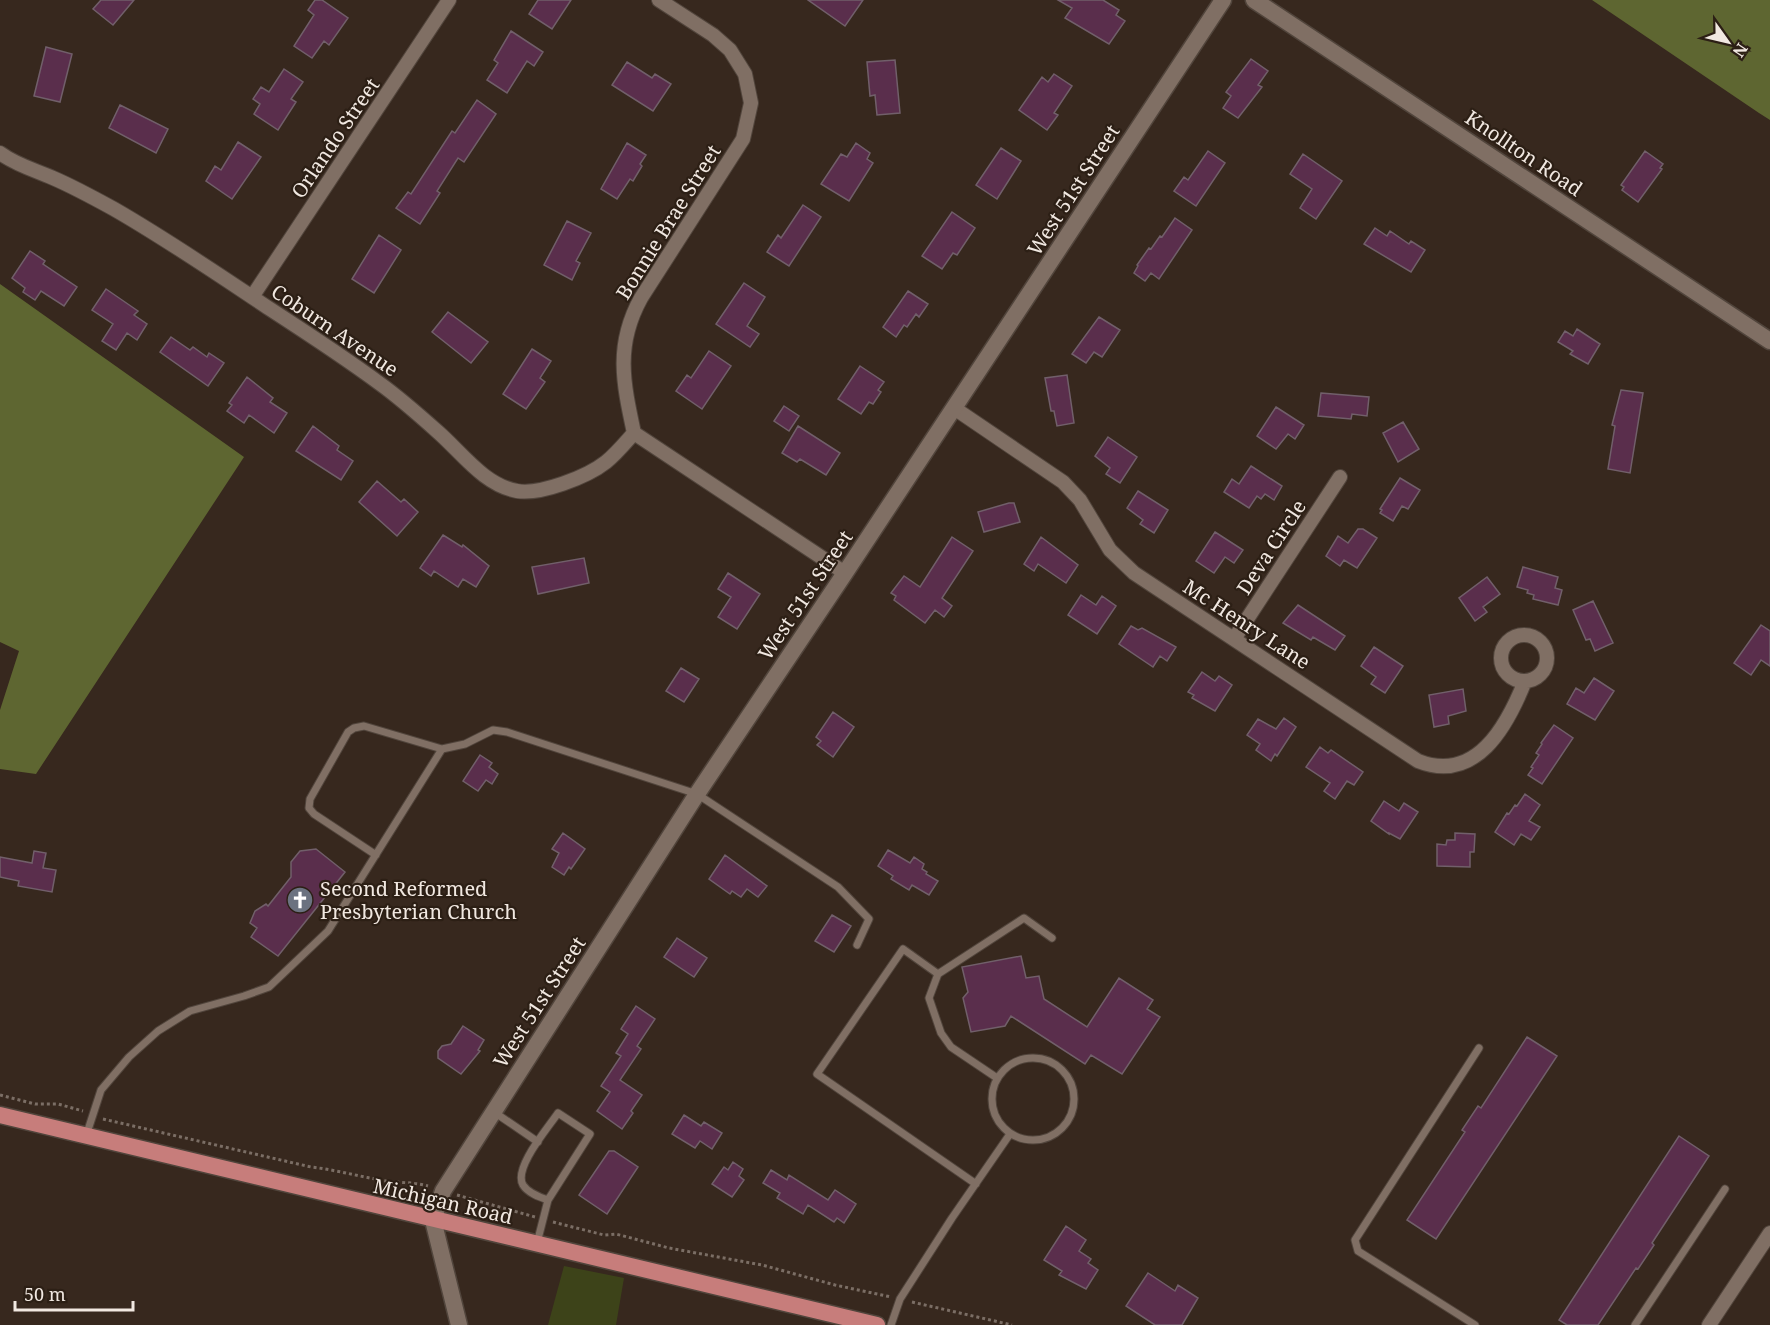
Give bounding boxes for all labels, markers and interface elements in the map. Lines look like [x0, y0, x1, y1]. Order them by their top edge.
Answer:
north arrow [1698, 12, 1758, 72]
text: N [1728, 39, 1753, 62]
street label: Orlando Street [285, 73, 385, 203]
street label: Knollton Road [1460, 104, 1588, 202]
street label: West 51st Street [1021, 119, 1125, 261]
street label: Bonnie Brae Street [609, 139, 727, 305]
street label: Coburn Avenue [266, 277, 404, 383]
street label: Deva Circle [1230, 494, 1312, 600]
street label: West 51st Street [752, 525, 858, 665]
street label: Mc Henry Lane [1178, 573, 1316, 675]
place label: Second Reformed Presbyterian Church [320, 875, 517, 925]
church icon: Second Reformed Presbyterian Church [285, 885, 315, 915]
street label: West 51st Street [487, 931, 591, 1073]
street label: Michigan Road [371, 1172, 515, 1230]
scale bar [15, 1274, 134, 1312]
text: 50 m [24, 1282, 66, 1306]

